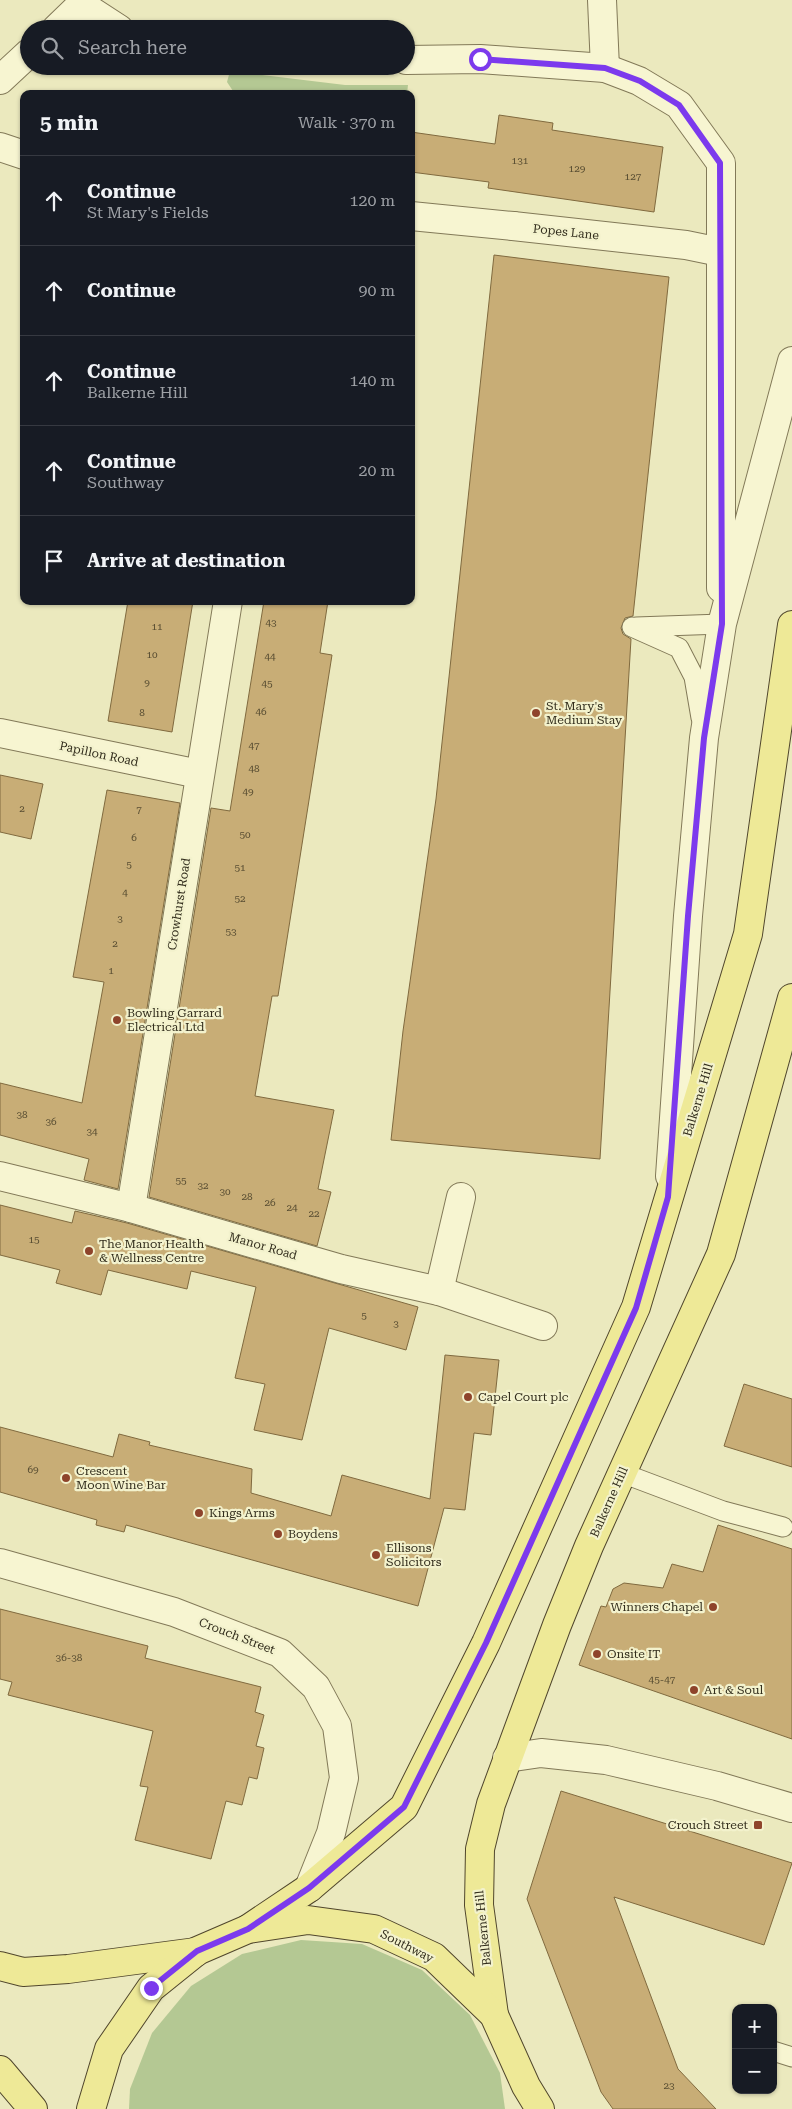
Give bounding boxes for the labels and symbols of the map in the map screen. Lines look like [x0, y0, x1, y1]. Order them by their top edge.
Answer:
route start [469, 48, 492, 71]
house number: 131 [512, 155, 529, 166]
house number: 129 [569, 163, 586, 174]
house number: 127 [625, 171, 642, 182]
street label: Popes Lane [532, 222, 600, 242]
house number: 43 [265, 617, 277, 628]
house number: 11 [151, 621, 163, 632]
house number: 10 [146, 649, 158, 660]
house number: 44 [264, 651, 276, 662]
house number: 9 [144, 677, 150, 688]
house number: 45 [261, 678, 273, 689]
place label: St. Mary's Medium Stay [546, 699, 623, 727]
house number: 46 [255, 706, 267, 717]
house number: 8 [139, 707, 145, 718]
marker: St. Mary's Medium Stay [530, 707, 542, 719]
street label: Papillon Road [58, 739, 140, 769]
house number: 47 [248, 740, 260, 751]
house number: 48 [248, 763, 260, 774]
house number: 49 [242, 786, 254, 797]
house number: 2 [19, 803, 25, 814]
house number: 7 [136, 804, 142, 815]
house number: 50 [239, 829, 251, 840]
house number: 6 [131, 832, 137, 843]
street label: Crowhurst Road [165, 857, 193, 951]
house number: 5 [126, 859, 132, 870]
house number: 51 [234, 862, 246, 873]
house number: 4 [122, 887, 128, 898]
house number: 52 [234, 893, 246, 904]
house number: 3 [117, 913, 123, 924]
house number: 53 [225, 926, 237, 937]
house number: 2 [112, 938, 118, 949]
house number: 1 [108, 965, 114, 976]
place label: Bowling Garrard Electrical Ltd [127, 1006, 222, 1034]
marker: Bowling Garrard Electrical Ltd [111, 1014, 123, 1026]
street label: Balkerne Hill [680, 1062, 716, 1138]
house number: 38 [16, 1109, 28, 1120]
house number: 36 [45, 1116, 57, 1127]
house number: 34 [86, 1126, 98, 1137]
house number: 55 [175, 1175, 187, 1186]
house number: 32 [197, 1180, 209, 1191]
house number: 30 [219, 1186, 231, 1197]
house number: 28 [241, 1191, 253, 1202]
house number: 26 [264, 1197, 276, 1208]
house number: 24 [286, 1202, 298, 1213]
house number: 22 [308, 1208, 320, 1219]
street label: Manor Road [227, 1230, 299, 1263]
house number: 15 [28, 1234, 40, 1245]
place label: The Manor Health & Wellness Centre [99, 1237, 204, 1265]
marker: The Manor Health & Wellness Centre [83, 1245, 95, 1257]
house number: 5 [361, 1310, 367, 1321]
house number: 3 [393, 1318, 399, 1329]
place label: Capel Court plc [478, 1390, 569, 1404]
marker: Capel Court plc [462, 1391, 474, 1403]
house number: 69 [27, 1464, 39, 1475]
place label: Crescent Moon Wine Bar [76, 1464, 166, 1492]
street label: Balkerne Hill [587, 1464, 631, 1539]
marker: Crescent Moon Wine Bar [60, 1472, 72, 1484]
place label: Kings Arms [209, 1506, 275, 1520]
marker: Kings Arms [193, 1507, 205, 1519]
place label: Boydens [288, 1527, 338, 1541]
marker: Boydens [272, 1528, 284, 1540]
place label: Ellisons Solicitors [386, 1541, 442, 1569]
marker: Ellisons Solicitors [370, 1549, 382, 1561]
place label: Winners Chapel [610, 1600, 703, 1614]
marker: Winners Chapel [707, 1601, 719, 1613]
street label: Crouch Street [197, 1615, 277, 1657]
place label: Onsite IT [607, 1647, 660, 1661]
marker: Onsite IT [591, 1648, 603, 1660]
house number: 36-38 [56, 1652, 83, 1663]
house number: 45-47 [649, 1674, 676, 1685]
place label: Art & Soul [704, 1683, 763, 1697]
marker: Art & Soul [688, 1684, 700, 1696]
place label: Crouch Street [668, 1818, 749, 1832]
marker: Crouch Street [752, 1819, 764, 1831]
street label: Balkerne Hill [472, 1889, 494, 1966]
street label: Southway [378, 1927, 437, 1966]
route end [140, 1977, 163, 2000]
house number: 23 [663, 2080, 675, 2091]

